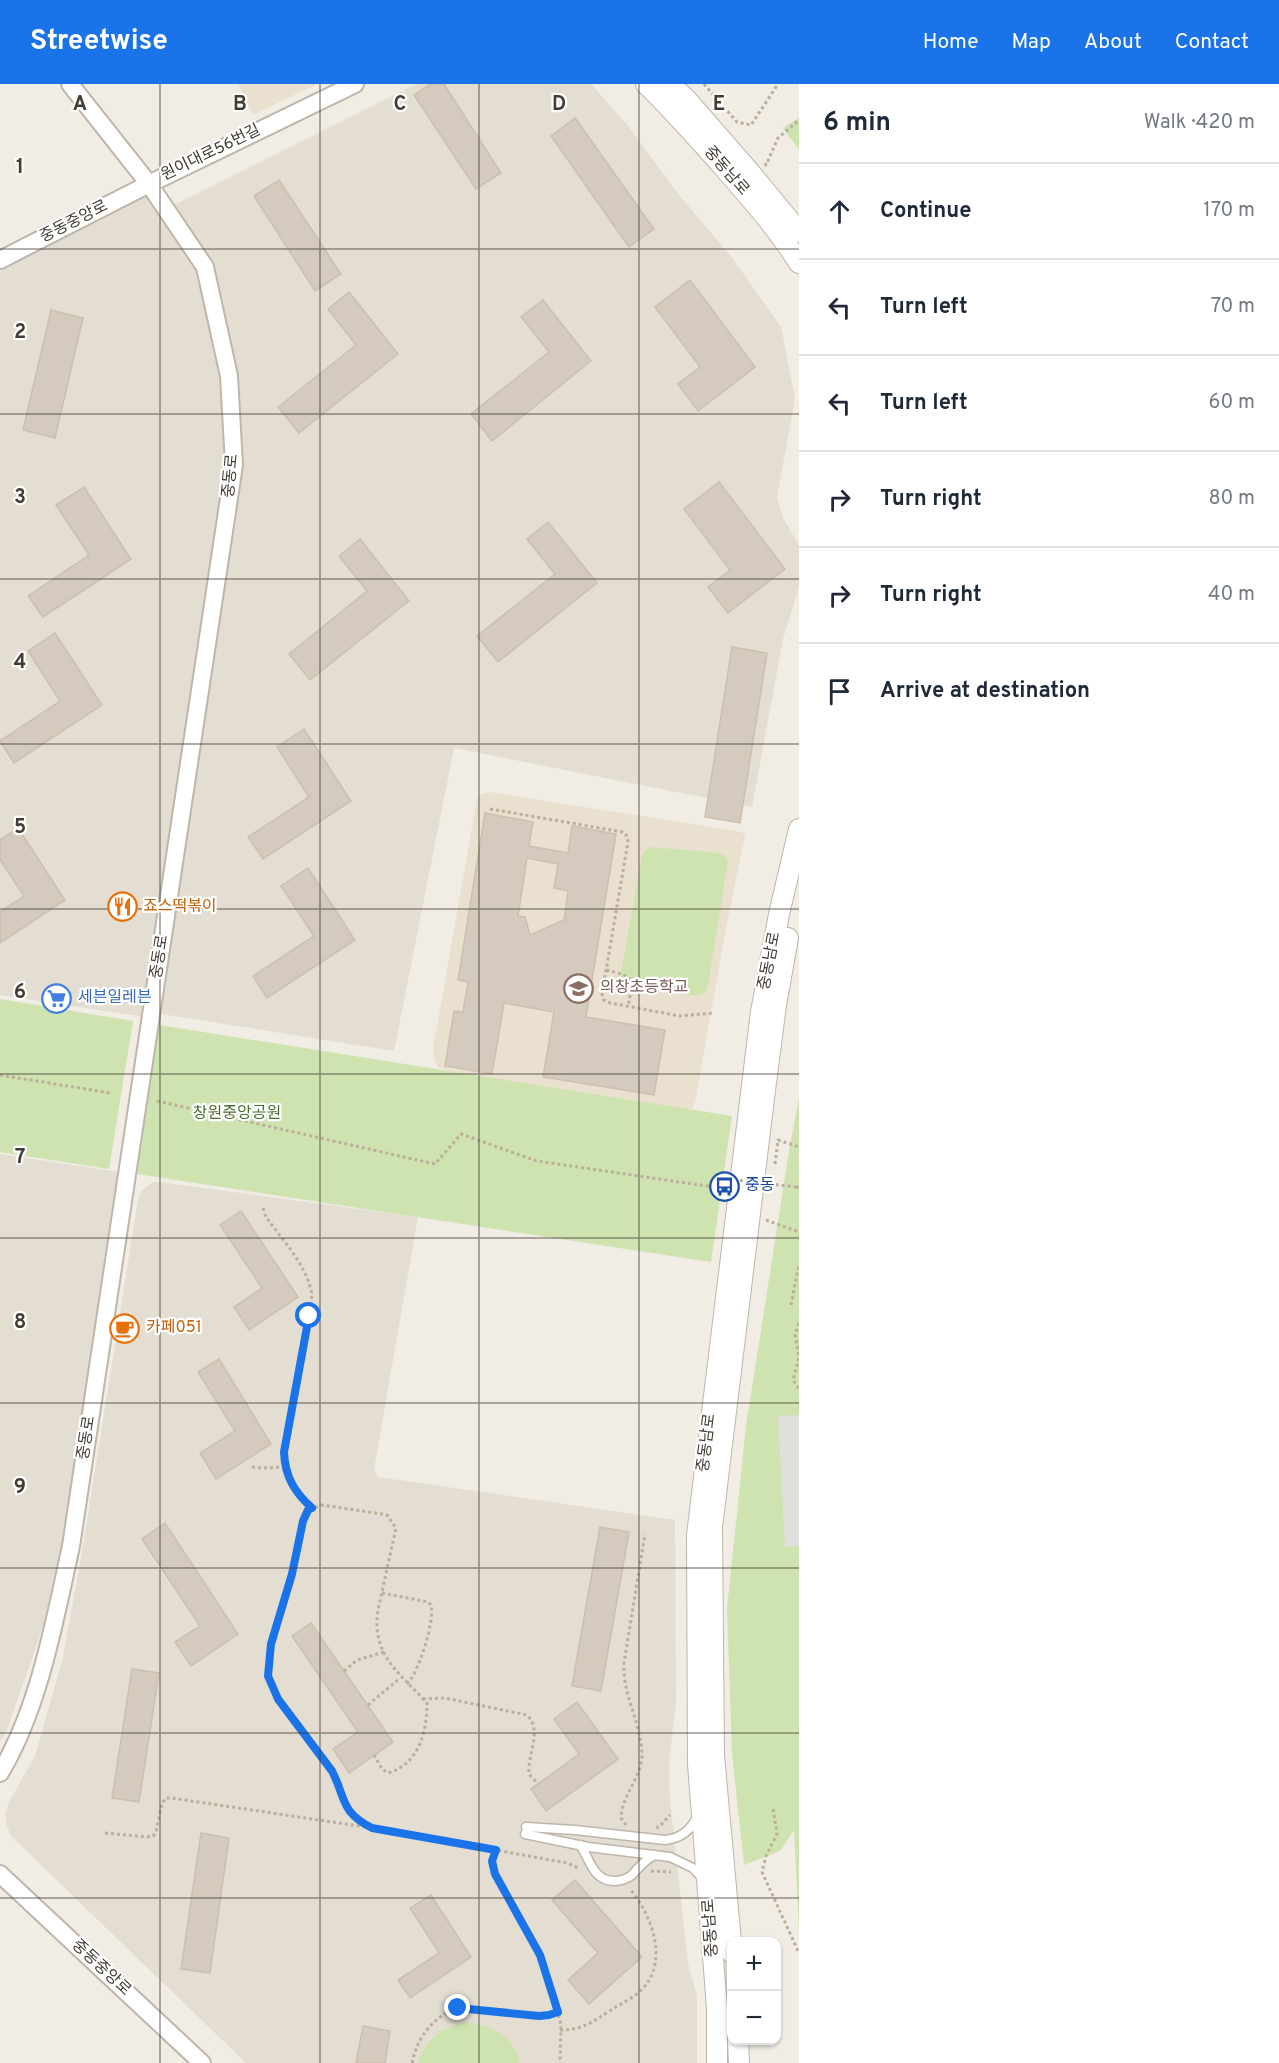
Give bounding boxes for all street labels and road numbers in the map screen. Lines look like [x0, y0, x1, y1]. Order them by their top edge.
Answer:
street label: 원이대로56번길 [158, 120, 264, 186]
street label: 중동남로 [699, 142, 753, 200]
street label: 중동중앙로 [37, 196, 112, 248]
street label: 중동로 [219, 453, 243, 499]
street label: 중동남로 [755, 930, 785, 992]
street label: 중동로 [147, 933, 173, 980]
street label: 중동남로 [693, 1412, 721, 1473]
street label: 중동로 [74, 1414, 100, 1461]
street label: 중동남로 [699, 1898, 723, 1958]
street label: 중동중앙로 [67, 1936, 135, 2001]

